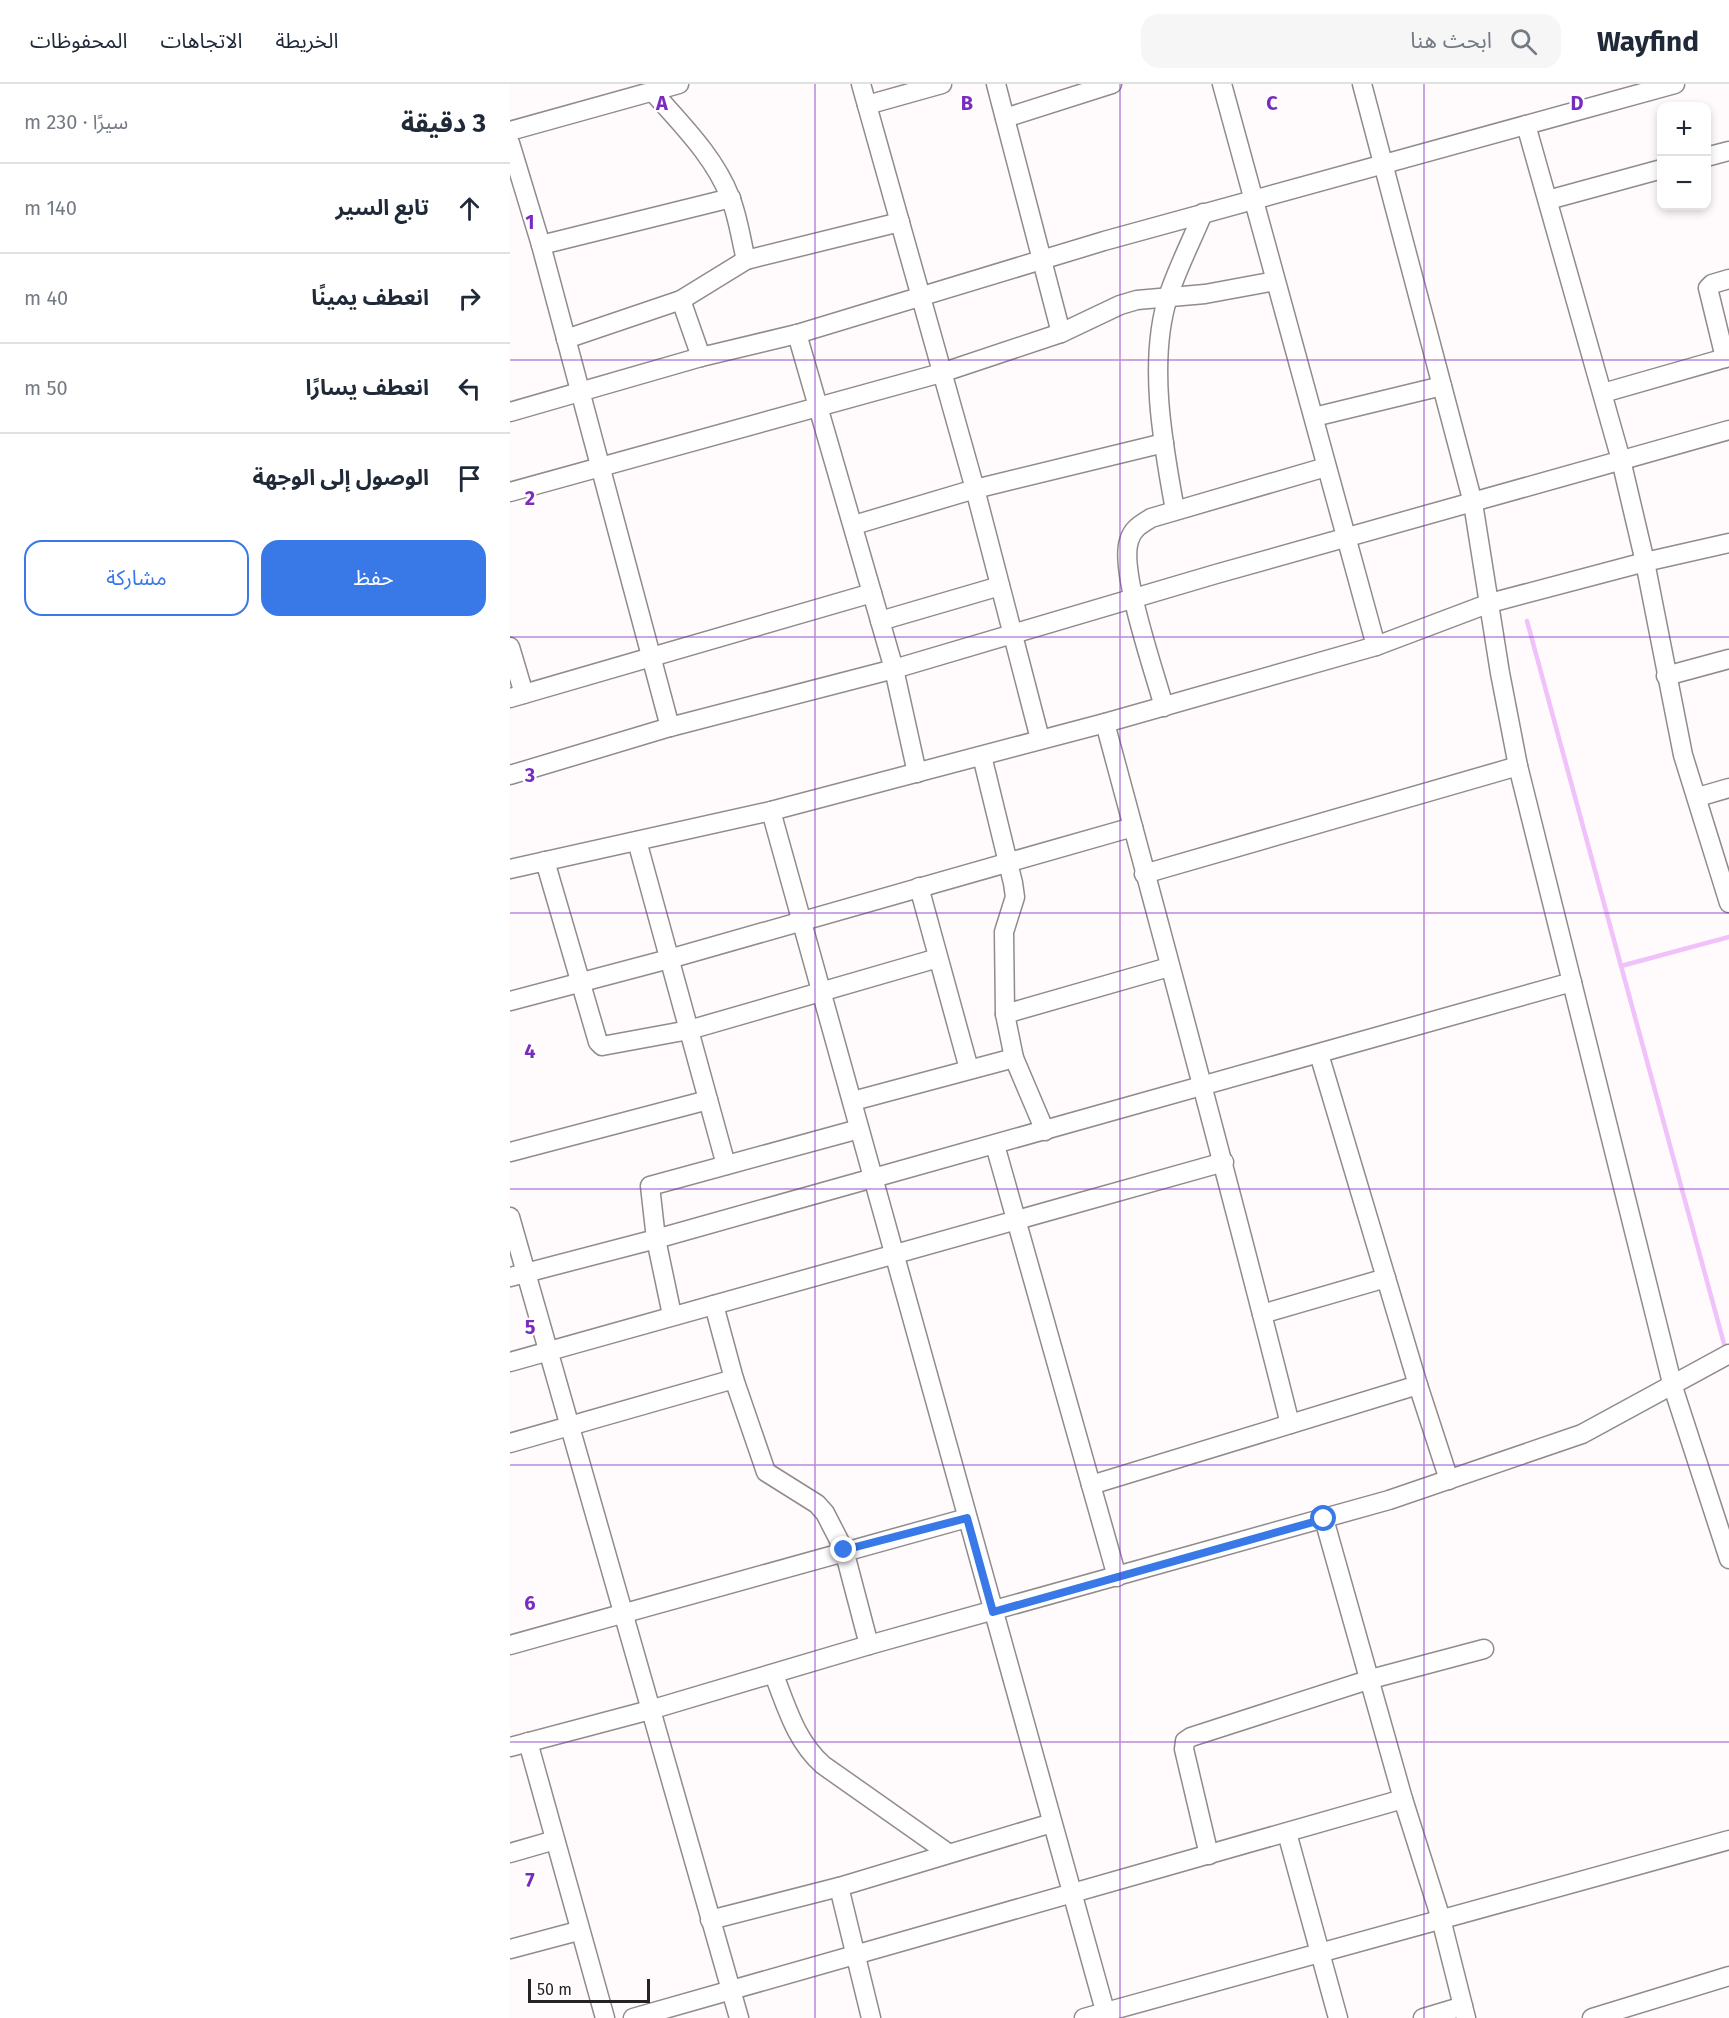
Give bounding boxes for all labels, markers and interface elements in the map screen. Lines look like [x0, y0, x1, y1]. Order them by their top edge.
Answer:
search box [1141, 14, 1561, 68]
icon: search [1507, 25, 1540, 58]
text: Wayfind [1597, 25, 1699, 58]
text: ابحث هنا [1410, 27, 1492, 54]
text: المحفوظات [30, 28, 127, 54]
text: الاتجاهات [160, 28, 242, 54]
text: الخريطة [275, 28, 338, 54]
text: A [655, 91, 669, 115]
text: B [961, 91, 973, 115]
text: C [1266, 91, 1278, 115]
text: D [1570, 91, 1584, 115]
map controls [1657, 102, 1711, 210]
button: + [1657, 102, 1711, 156]
text: 3 دقيقة [401, 108, 486, 139]
text: سيرًا · 230 m [24, 110, 128, 134]
button: − [1657, 156, 1711, 210]
icon: ahead [453, 192, 486, 225]
text: تابع السير [336, 194, 429, 221]
text: 140 m [24, 196, 77, 220]
text: 1 [525, 210, 535, 234]
icon: right [453, 282, 486, 315]
text: انعطف يمينًا [311, 284, 429, 311]
text: 40 m [24, 286, 68, 310]
icon: left [453, 372, 486, 405]
text: انعطف يسارًا [306, 374, 429, 401]
text: 50 m [24, 376, 68, 400]
icon: arrive [453, 462, 486, 495]
text: الوصول إلى الوجهة [252, 464, 429, 491]
text: 2 [525, 486, 535, 510]
button: مشاركة [24, 540, 249, 616]
button: حفظ [261, 540, 486, 616]
text: 3 [524, 763, 535, 787]
text: 4 [524, 1039, 536, 1063]
text: 5 [525, 1315, 536, 1339]
route start [1310, 1505, 1336, 1531]
route end [830, 1536, 856, 1562]
text: 6 [524, 1591, 536, 1615]
text: 7 [525, 1868, 535, 1892]
scale bar [528, 1976, 650, 2004]
text: 50 m [537, 1980, 572, 1999]

